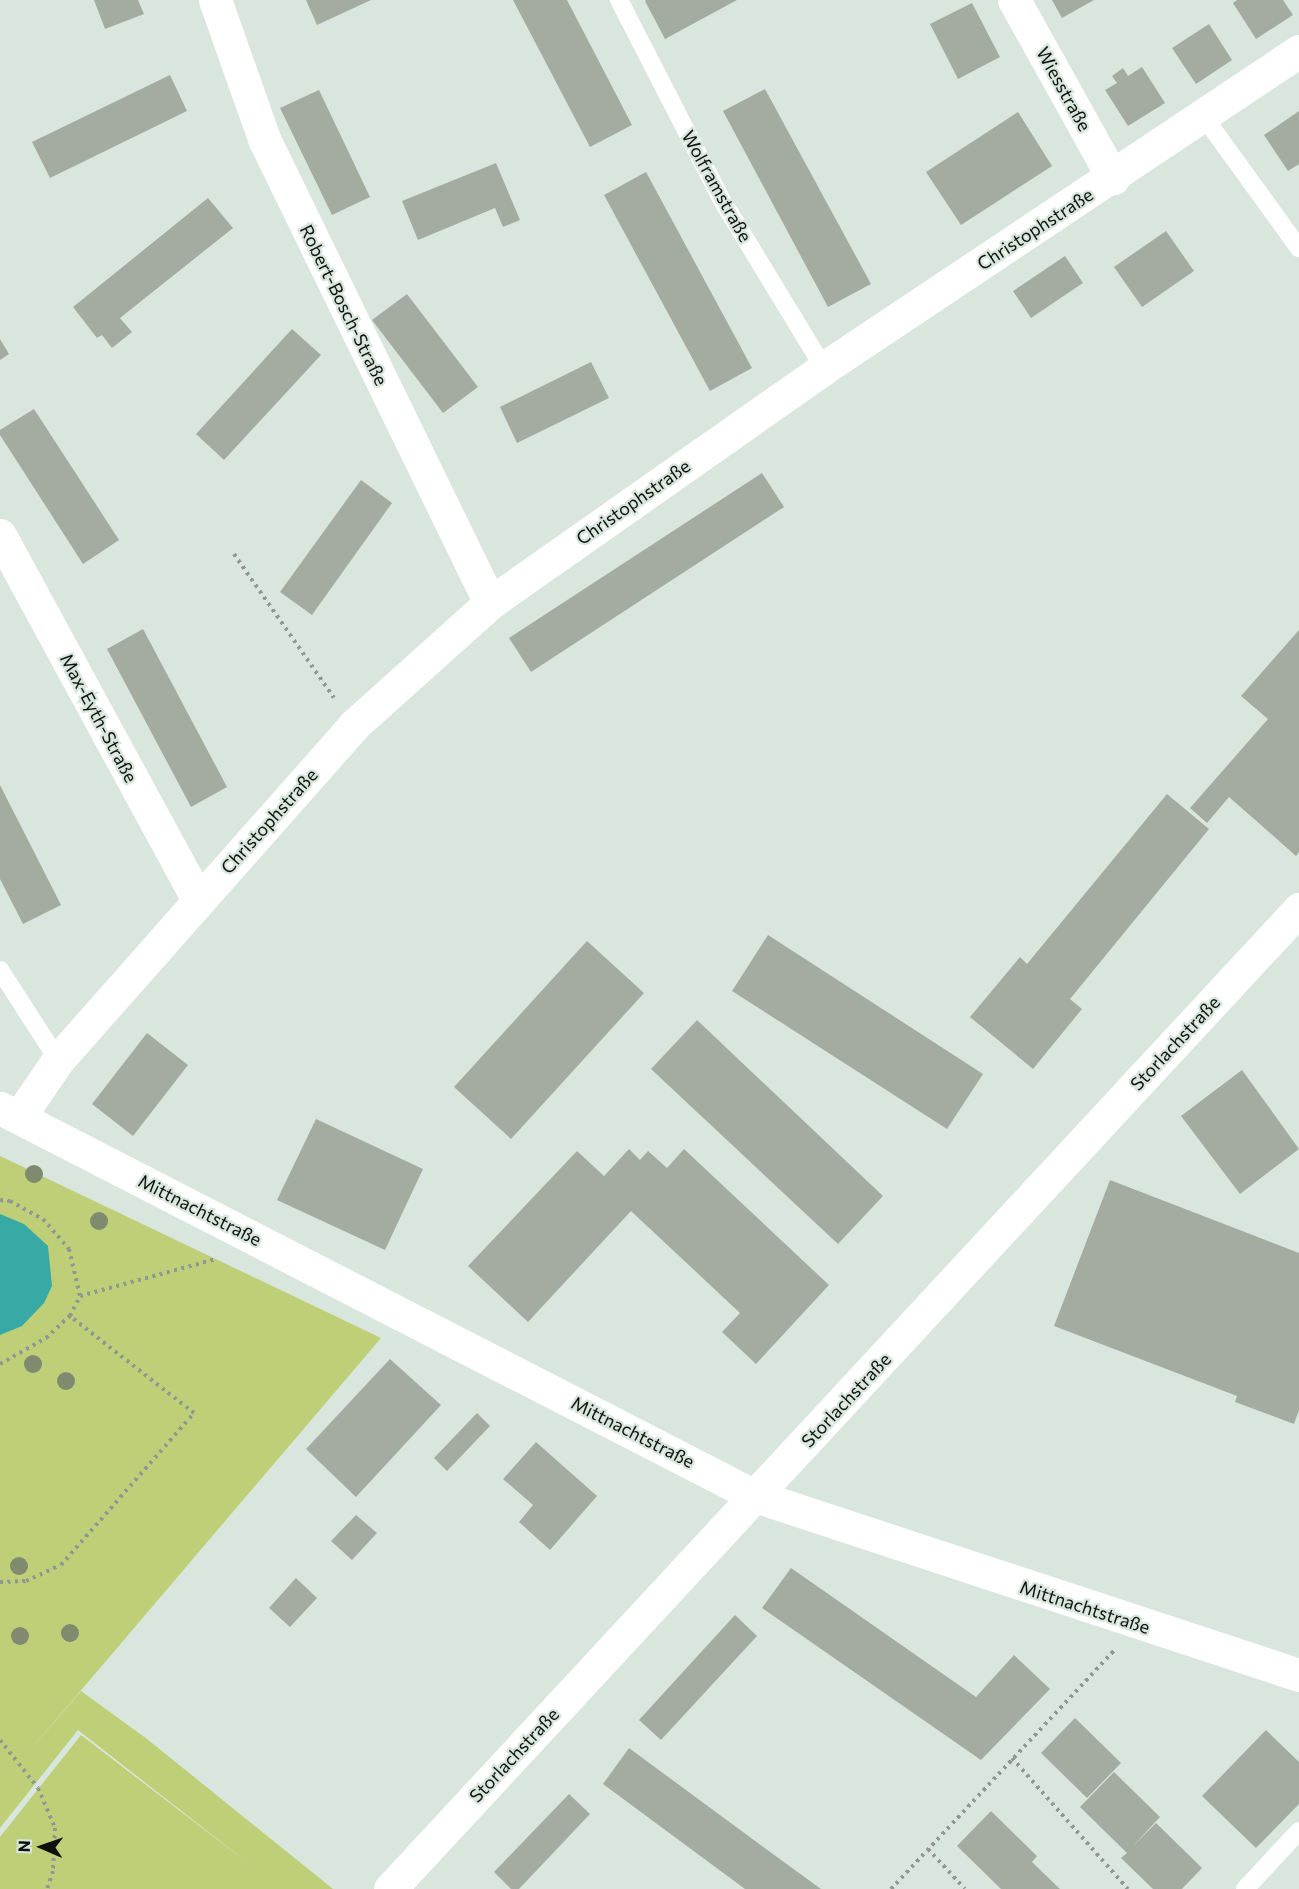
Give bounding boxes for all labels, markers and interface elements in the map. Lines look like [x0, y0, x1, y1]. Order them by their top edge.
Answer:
street label: Wiesstraße [1032, 43, 1096, 135]
street label: Wolframstraße [677, 127, 757, 245]
street label: Christophstraße [973, 183, 1097, 275]
street label: Robert-Bosch-Straße [296, 221, 392, 389]
street label: Christophstraße [572, 455, 694, 549]
street label: Max-Eyth-Straße [56, 650, 142, 786]
street label: Christophstraße [216, 764, 322, 878]
street label: Storlachstraße [1126, 991, 1224, 1095]
street label: Mittnachtstraße [135, 1170, 265, 1250]
street label: Storlachstraße [797, 1348, 895, 1452]
street label: Mittnachtstraße [568, 1392, 698, 1472]
street label: Mittnachtstraße [1017, 1576, 1153, 1638]
street label: Storlachstraße [465, 1703, 563, 1807]
north arrow [12, 1817, 72, 1877]
text: N [14, 1840, 33, 1853]

